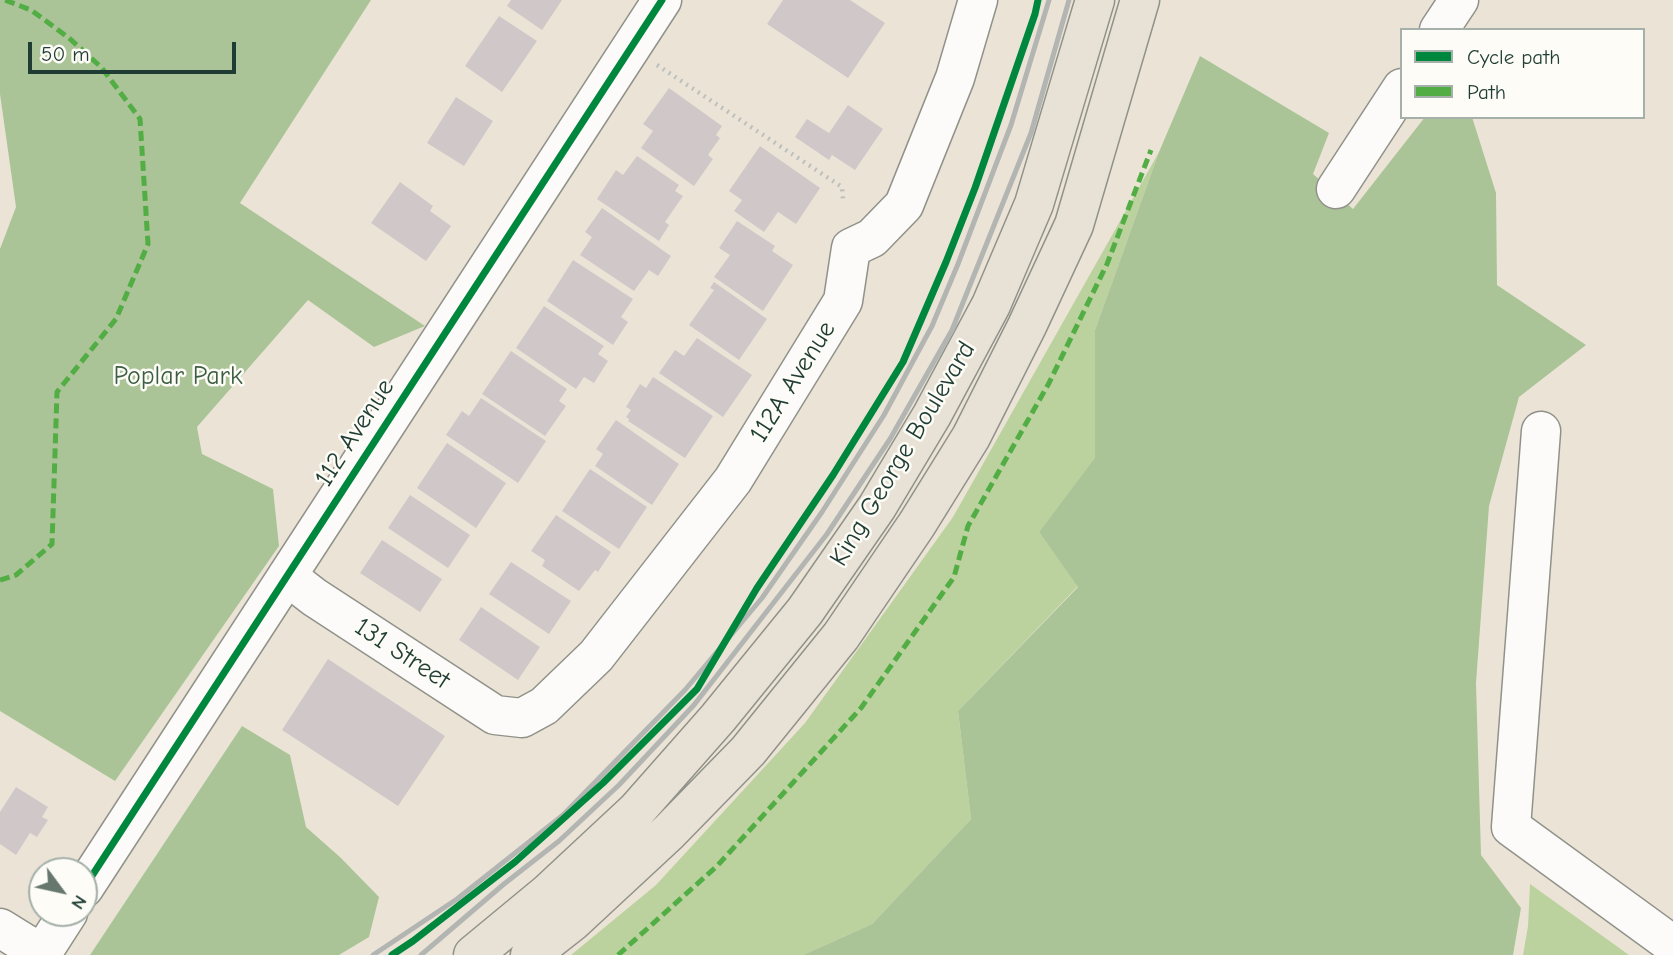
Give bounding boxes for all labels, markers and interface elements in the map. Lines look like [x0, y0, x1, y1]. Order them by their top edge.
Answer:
scale bar [32, 28, 240, 72]
legend [1400, 28, 1645, 119]
text: 50 m [41, 42, 90, 66]
text: Cycle path [1467, 45, 1560, 69]
text: Path [1467, 80, 1506, 104]
street label: 112A Avenue [743, 316, 843, 448]
street label: King George Boulevard [824, 336, 982, 572]
park label: Poplar Park [114, 361, 242, 393]
street label: 112 Avenue [309, 373, 401, 493]
street label: 131 Street [348, 612, 456, 696]
north arrow [28, 857, 98, 927]
text: N [66, 891, 92, 914]

